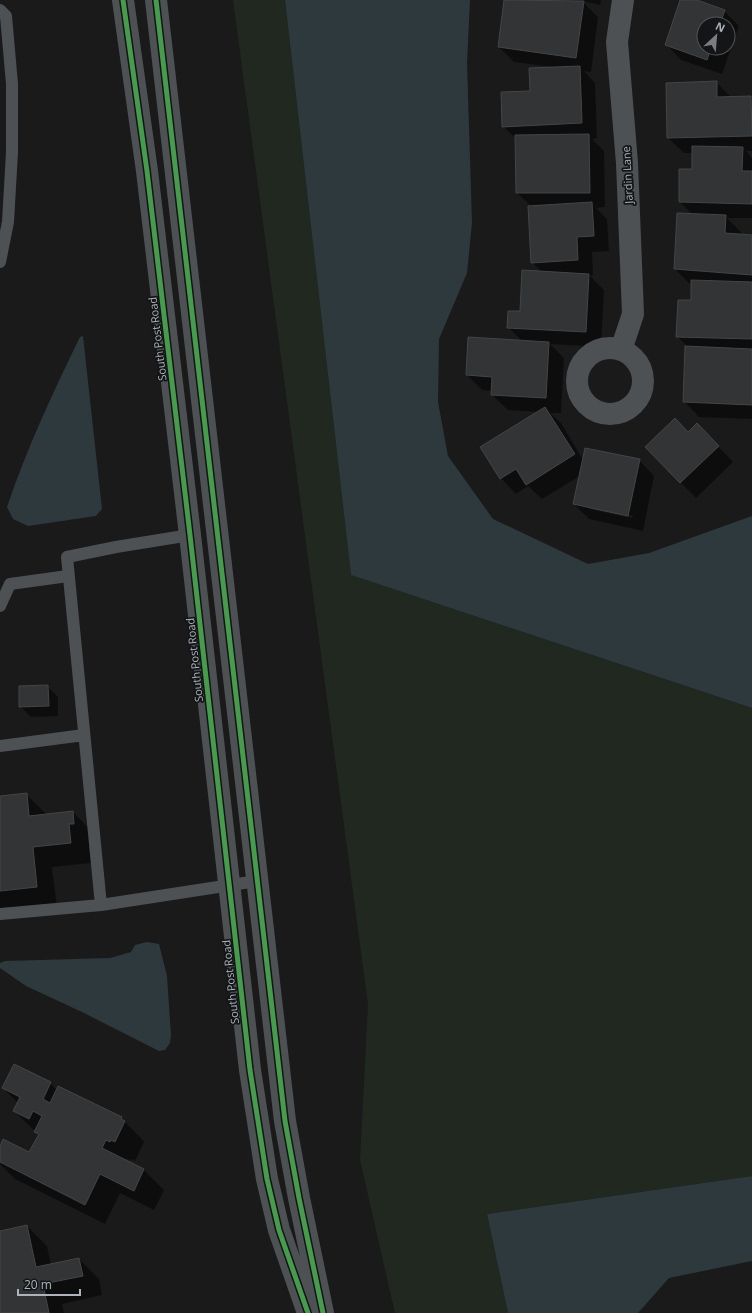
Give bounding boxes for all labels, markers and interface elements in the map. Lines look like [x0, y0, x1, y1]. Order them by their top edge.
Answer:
north arrow [696, 16, 736, 56]
text: N [713, 18, 728, 35]
street label: Jardin Lane [618, 146, 636, 205]
street label: South Post Road [144, 296, 170, 382]
street label: South Post Road [182, 617, 206, 703]
street label: South Post Road [218, 939, 242, 1025]
scale bar [18, 1271, 80, 1297]
text: 20 m [24, 1276, 52, 1293]

